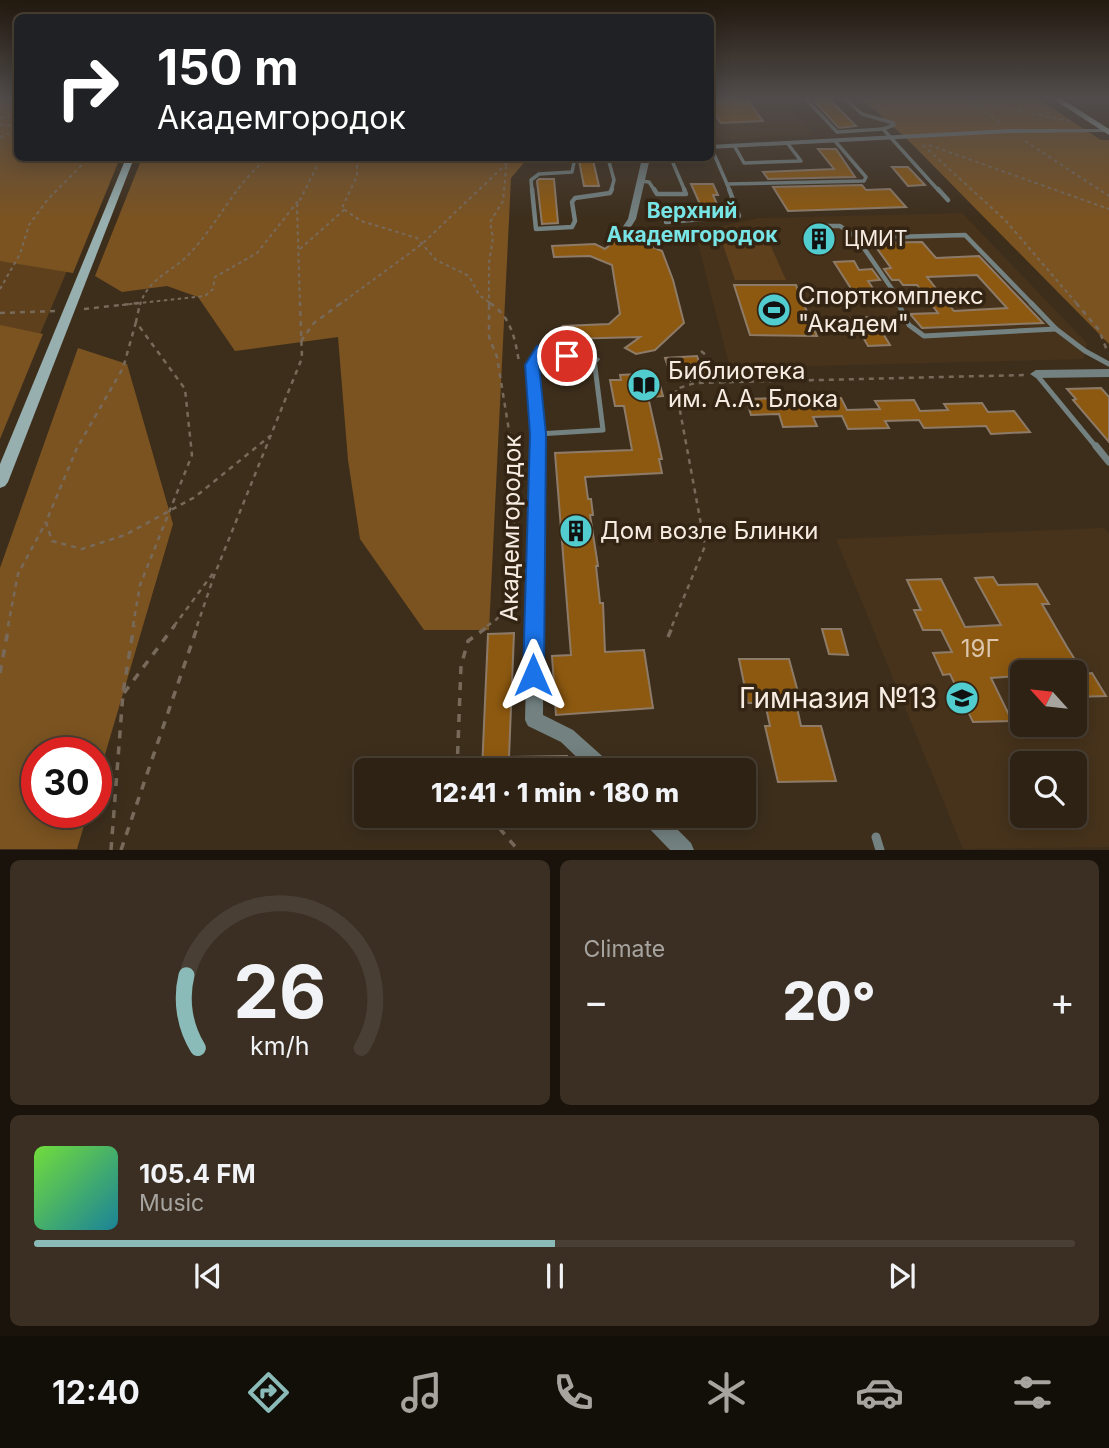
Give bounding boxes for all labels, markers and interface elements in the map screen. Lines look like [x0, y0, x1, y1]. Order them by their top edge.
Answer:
text: 150 m [157, 38, 299, 97]
icon: right [42, 42, 133, 133]
text: Академгородок [157, 98, 406, 137]
district label: Верхний Академгородок [607, 198, 778, 247]
building icon: ЦМИТ [800, 220, 838, 258]
place label: ЦМИТ [844, 226, 907, 251]
place label: Спорткомплекс "Академ" [798, 281, 984, 338]
sports icon: Спорткомплекс "Академ" [755, 291, 793, 329]
pin [537, 326, 597, 386]
icon: arrive [548, 337, 586, 375]
place label: Библиотека им. А.А. Блока [668, 356, 838, 413]
library icon: Библиотека им. А.А. Блока [625, 366, 663, 404]
street label: Академгородок [494, 434, 527, 622]
building icon: Дом возле Блинки [557, 512, 595, 550]
place label: Дом возле Блинки [600, 516, 819, 545]
house number: 19Г [961, 634, 999, 663]
position arrow [496, 638, 570, 712]
north arrow [1010, 660, 1087, 737]
map controls [1010, 660, 1087, 828]
school or university icon: Гимназия №13 [943, 679, 981, 717]
place label: Гимназия №13 [739, 681, 937, 715]
speed limit sign: 30 [21, 737, 112, 828]
button: search [1010, 751, 1087, 828]
text: 12:41 · 1 min · 180 m [431, 777, 679, 808]
text: Climate [584, 935, 665, 963]
text: 26 [233, 948, 326, 1037]
text: 20° [783, 970, 876, 1033]
text: − [584, 978, 609, 1024]
text: + [1050, 978, 1075, 1024]
text: km/h [250, 1031, 309, 1061]
text: 105.4 FM [139, 1158, 256, 1189]
text: Music [139, 1189, 204, 1217]
icon: previous [189, 1257, 227, 1295]
icon: pause [536, 1257, 574, 1295]
icon: next [883, 1257, 921, 1295]
icon: directions [244, 1368, 293, 1417]
icon: music [397, 1368, 446, 1417]
icon: phone [549, 1368, 598, 1417]
icon: climate [702, 1368, 751, 1417]
icon: car [855, 1368, 904, 1417]
icon: filters [1008, 1368, 1057, 1417]
text: 12:40 [52, 1373, 140, 1412]

